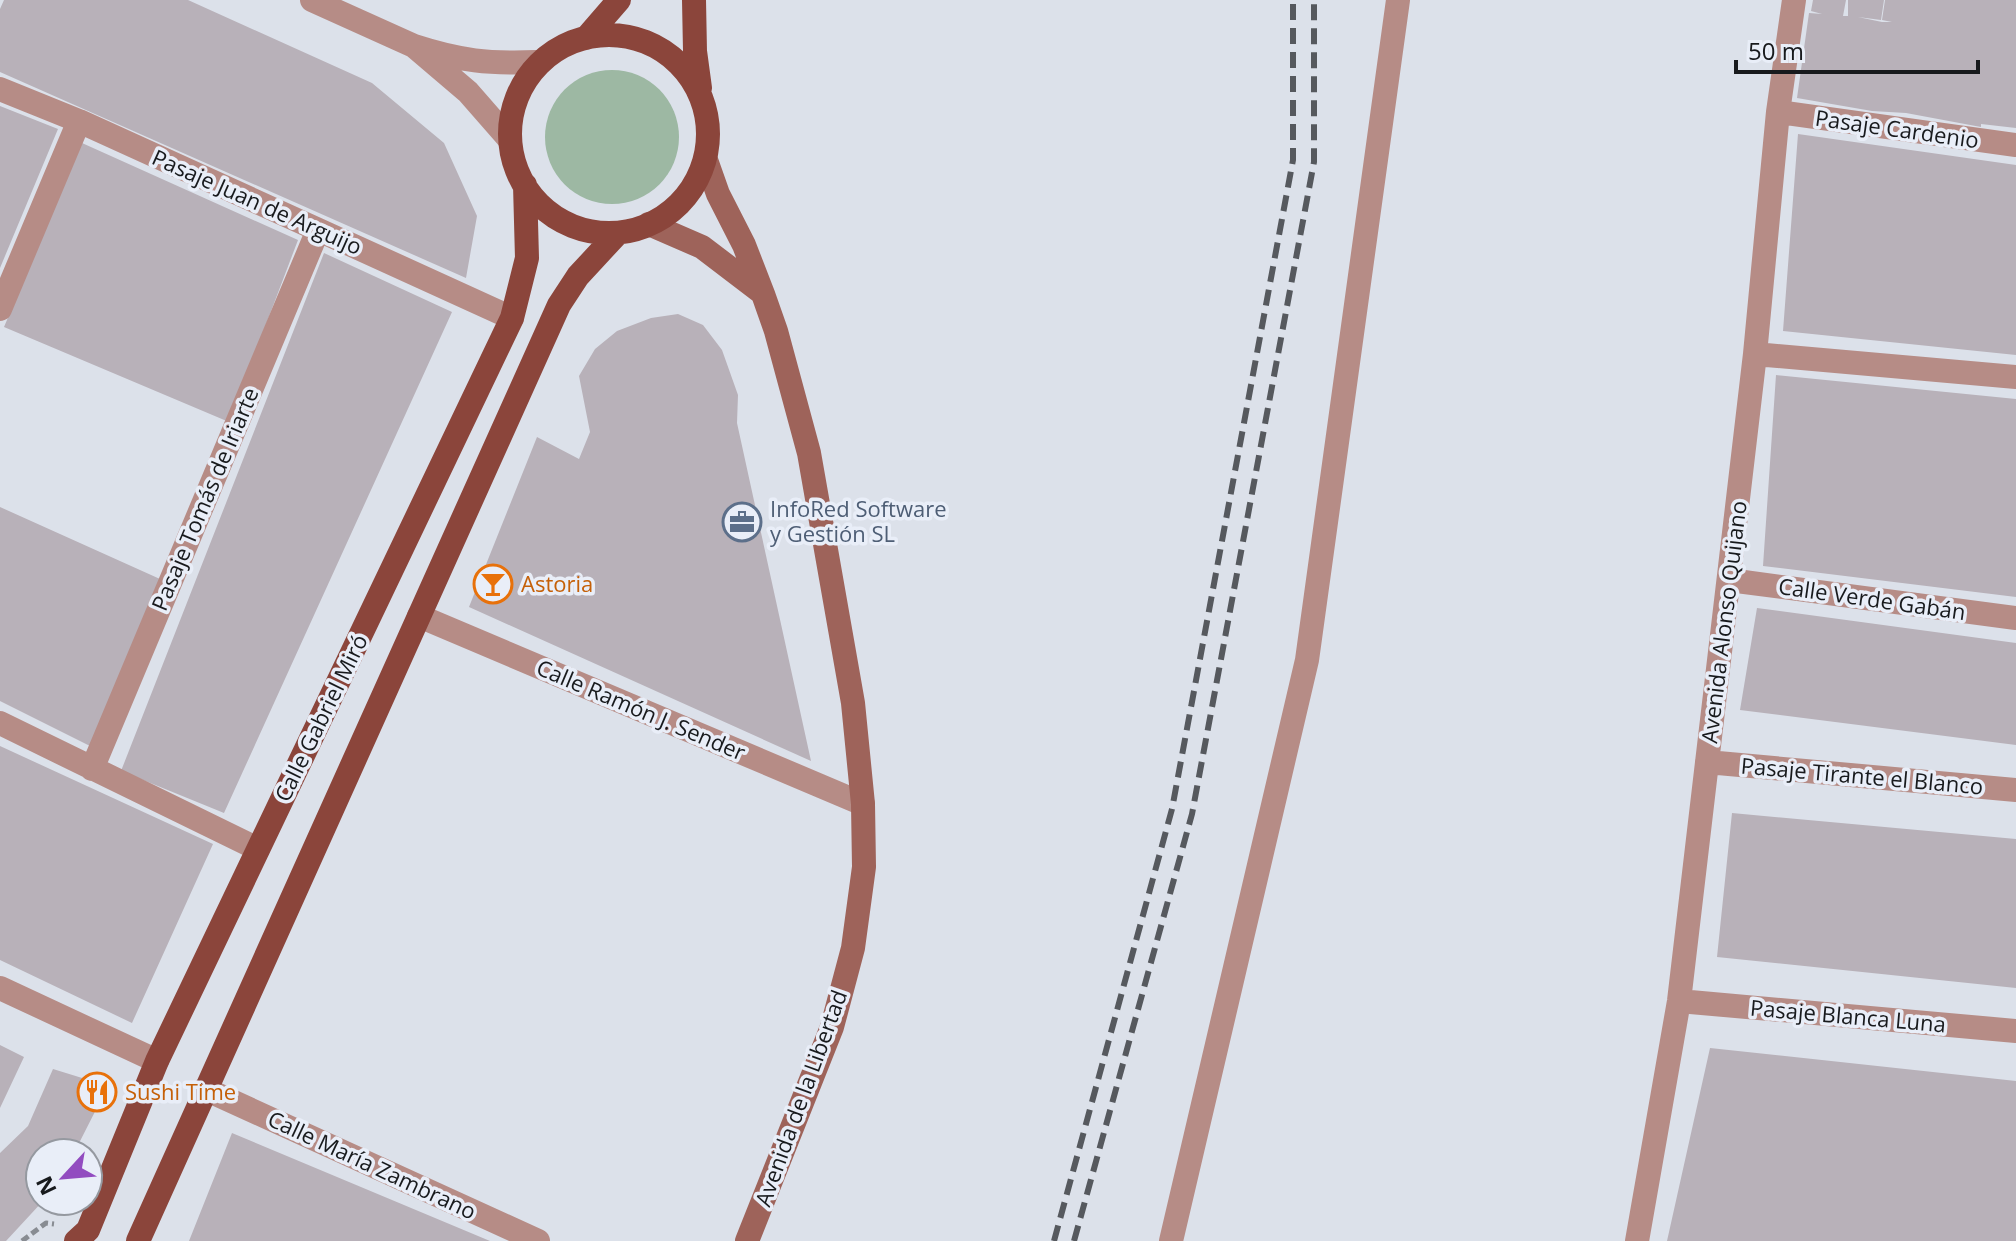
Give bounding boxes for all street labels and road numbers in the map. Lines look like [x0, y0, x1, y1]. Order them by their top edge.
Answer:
street label: Pasaje Cardenio [1813, 102, 1981, 154]
street label: Pasaje Juan de Arguijo [148, 141, 367, 261]
street label: Pasaje Tomás de Iriarte [143, 382, 265, 615]
street label: Avenida Alonso Quijano [1693, 499, 1753, 745]
street label: Calle Verde Gabán [1777, 570, 1968, 626]
street label: Calle Gabriel Miró [267, 629, 374, 806]
street label: Calle Ramón J. Sender [532, 652, 750, 767]
street label: Pasaje Tirante el Blanco [1740, 749, 1984, 801]
street label: Avenida de la Libertad [747, 985, 853, 1210]
street label: Pasaje Blanca Luna [1749, 991, 1947, 1039]
street label: Calle María Zambrano [264, 1103, 481, 1226]

